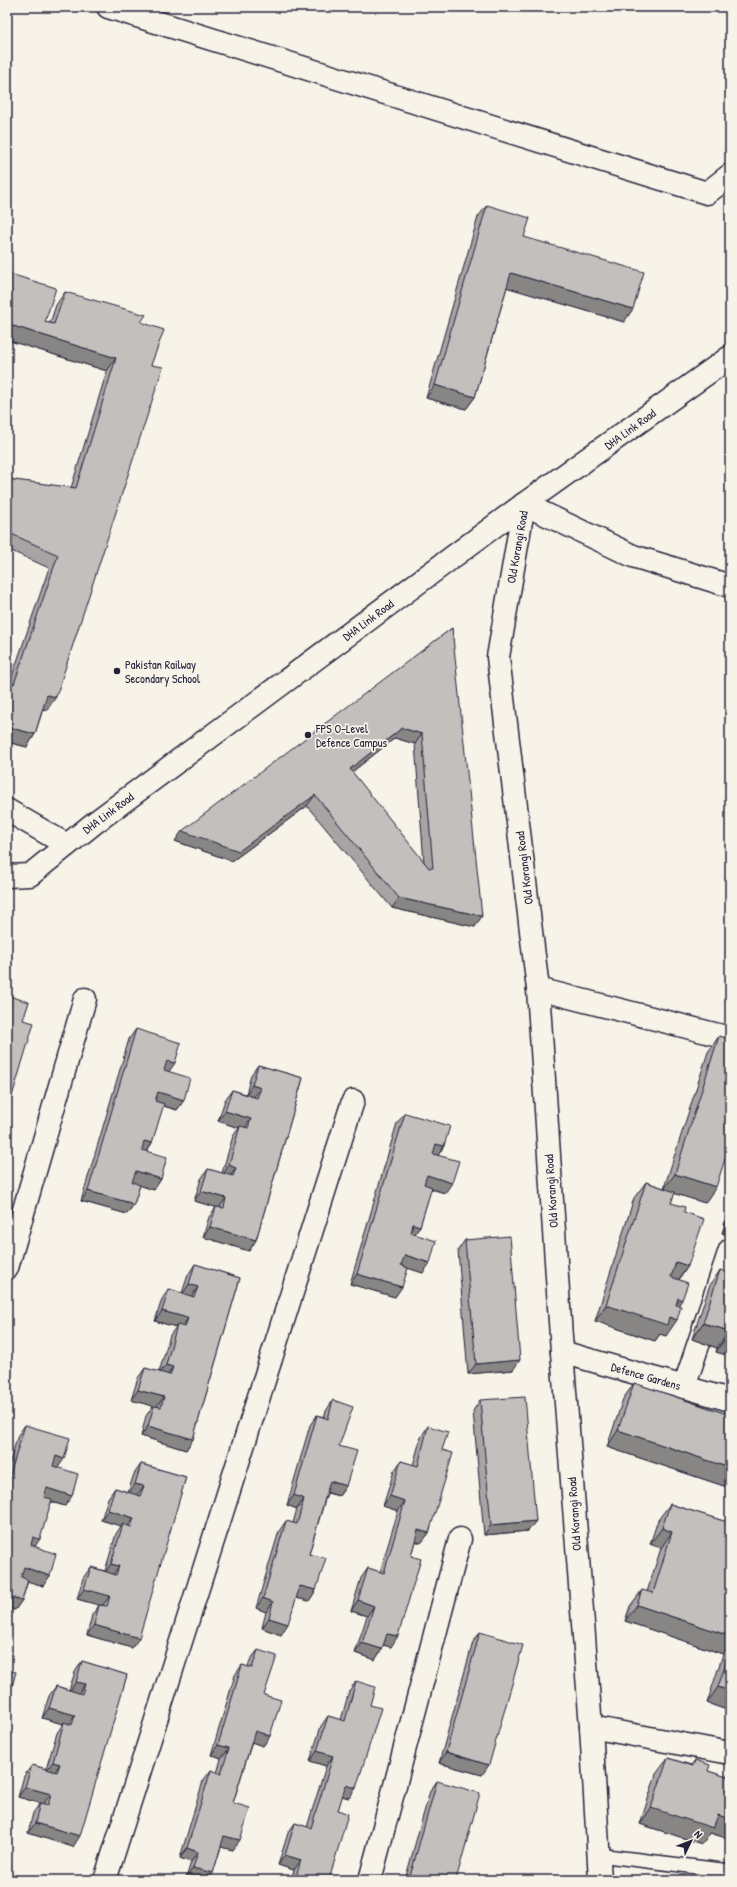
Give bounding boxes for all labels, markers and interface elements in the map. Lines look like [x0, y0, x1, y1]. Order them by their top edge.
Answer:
street label: DHA Link Road [601, 404, 659, 453]
street label: Old Korangi Road [502, 509, 532, 585]
street label: DHA Link Road [339, 595, 397, 645]
place label: Pakistan Railway Secondary School [125, 656, 201, 687]
marker: Pakistan Railway Secondary School [112, 666, 122, 676]
place label: FPS O-Level Defence Campus [315, 720, 388, 751]
marker: FPS O-Level Defence Campus [303, 730, 313, 740]
street label: DHA Link Road [79, 788, 137, 838]
street label: Old Korangi Road [511, 830, 537, 906]
street label: Old Korangi Road [540, 1153, 562, 1228]
street label: Defence Gardens [609, 1358, 683, 1394]
street label: Old Korangi Road [563, 1476, 585, 1551]
north arrow [671, 1821, 711, 1861]
text: N [691, 1827, 706, 1841]

